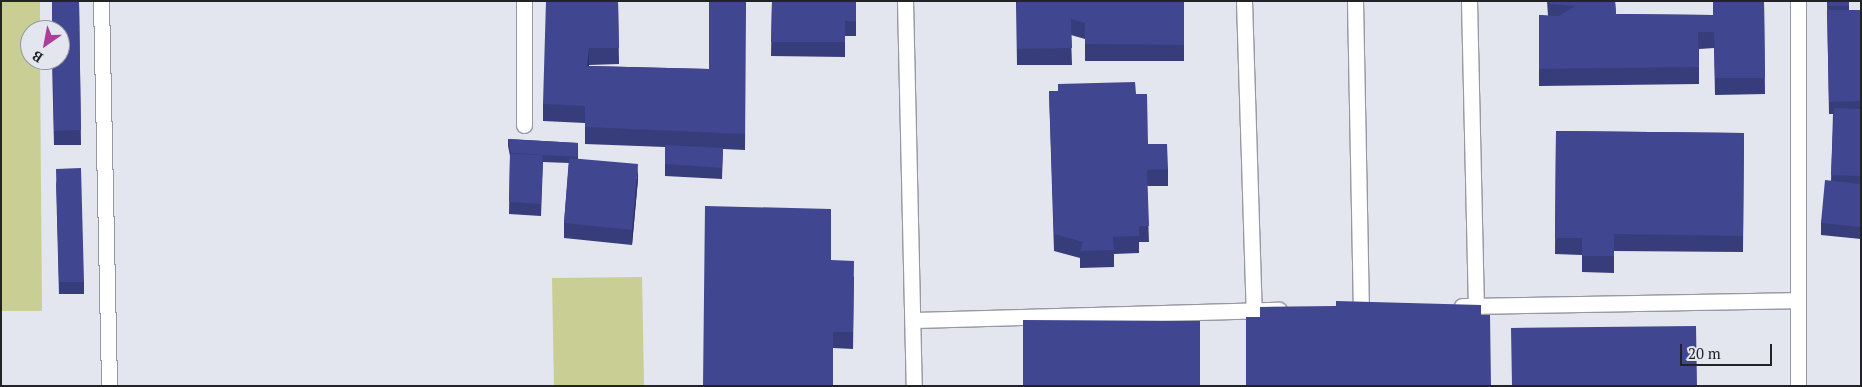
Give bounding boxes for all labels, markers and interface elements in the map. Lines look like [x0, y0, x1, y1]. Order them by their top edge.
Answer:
north arrow [20, 20, 70, 70]
text: B [28, 47, 46, 68]
scale bar [1682, 334, 1774, 366]
text: 20 m [1688, 343, 1721, 363]

